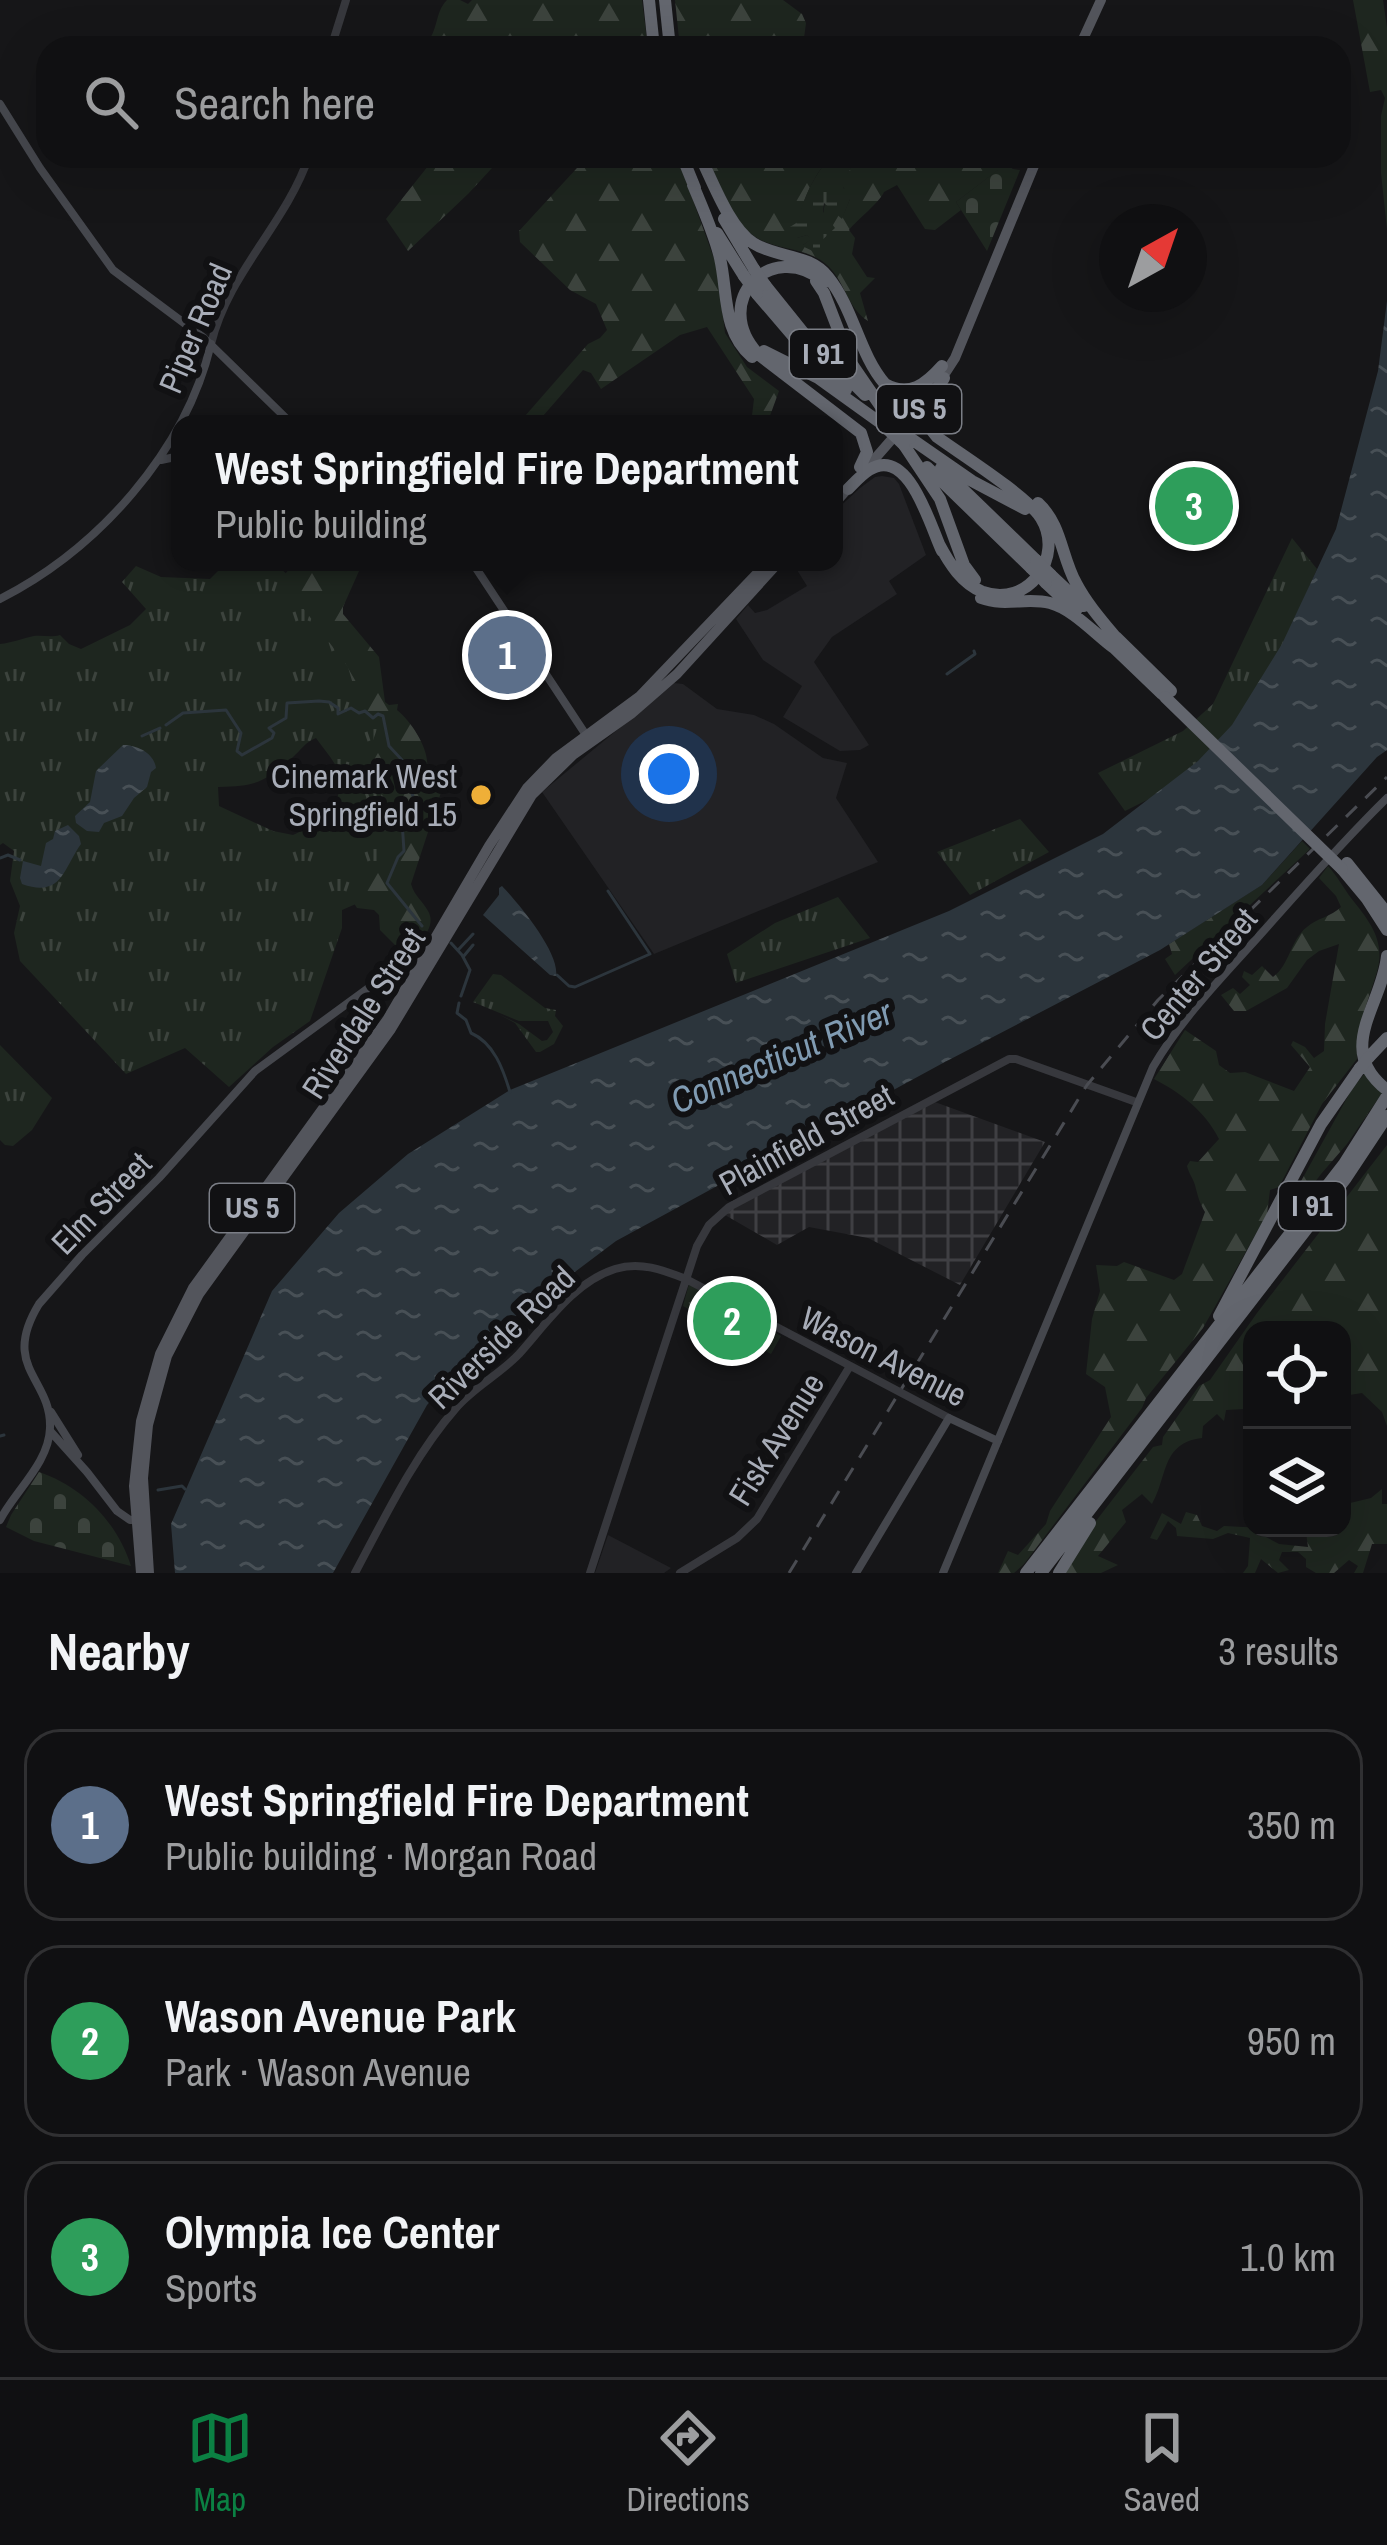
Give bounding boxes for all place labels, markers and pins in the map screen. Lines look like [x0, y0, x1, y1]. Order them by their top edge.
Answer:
pin: 3 [1155, 461, 1233, 551]
pin: 1 [468, 610, 546, 700]
place label: Cinemark West Springfield 15 [271, 754, 457, 836]
marker: Cinemark West Springfield 15 [468, 782, 494, 808]
pin: 2 [693, 1276, 771, 1366]

